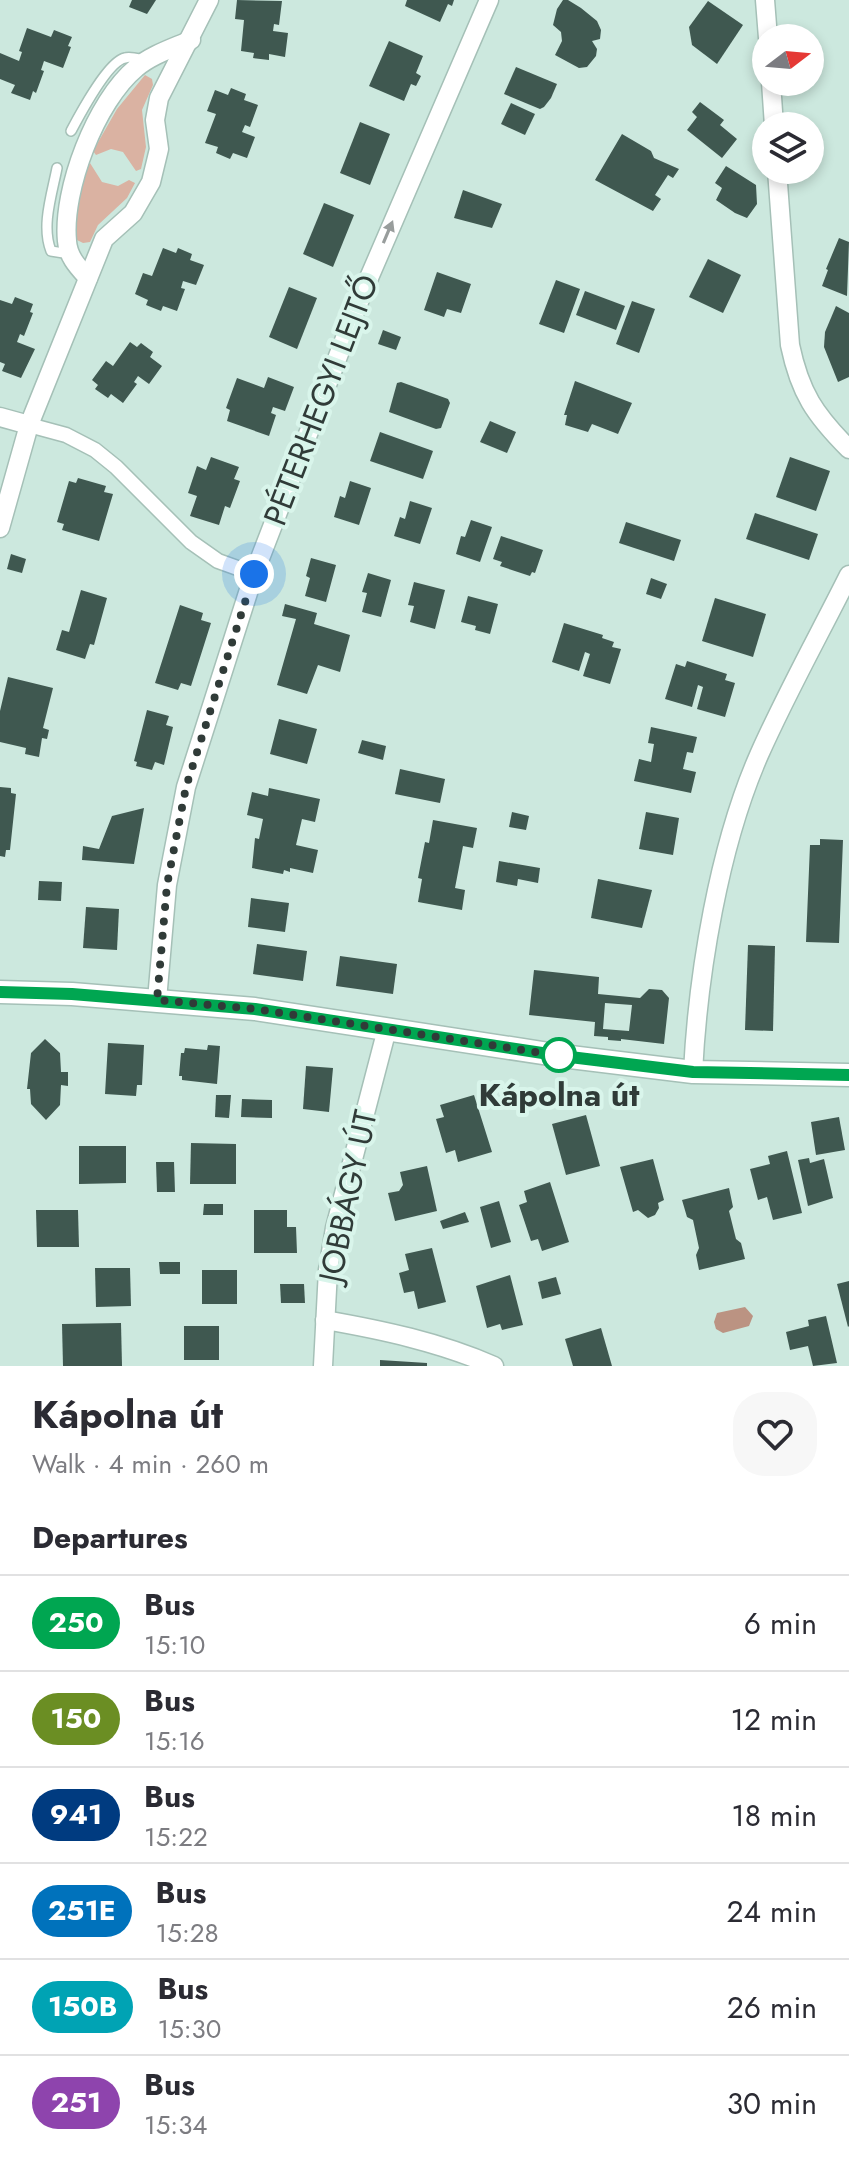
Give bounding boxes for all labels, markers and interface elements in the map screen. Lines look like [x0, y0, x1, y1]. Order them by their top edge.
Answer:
north arrow [752, 24, 824, 96]
map controls [752, 24, 824, 184]
button: layers [752, 112, 824, 184]
one-way arrow [382, 220, 395, 244]
street label: PÉTERHEGYI LEJTŐ [252, 268, 390, 532]
your location [234, 554, 274, 594]
marker: Kápolna út [542, 1038, 576, 1072]
place label: Kápolna út [479, 1072, 640, 1118]
street label: JOBBÁGY ÚT [307, 1106, 389, 1290]
text: Kápolna út [32, 1387, 223, 1442]
button: heart [733, 1392, 817, 1476]
text: Walk · 4 min · 260 m [32, 1445, 269, 1483]
text: Departures [32, 1516, 188, 1559]
text: Bus [144, 1583, 195, 1626]
text: 250 [49, 1602, 103, 1643]
text: 6 min [744, 1602, 817, 1645]
text: 15:10 [144, 1626, 205, 1664]
text: Bus [144, 1679, 195, 1722]
text: 150 [51, 1698, 101, 1739]
text: 12 min [730, 1698, 817, 1741]
text: 15:16 [144, 1722, 205, 1760]
text: Bus [144, 1775, 195, 1818]
text: 941 [50, 1794, 102, 1835]
text: 18 min [731, 1794, 817, 1837]
text: 15:22 [144, 1818, 208, 1856]
text: Bus [156, 1871, 206, 1914]
text: 251E [48, 1890, 116, 1931]
text: 24 min [726, 1890, 817, 1933]
text: 15:28 [156, 1914, 219, 1952]
text: Bus [157, 1967, 208, 2010]
text: 150B [48, 1986, 117, 2027]
text: 26 min [727, 1986, 817, 2029]
text: 15:30 [157, 2010, 221, 2048]
text: Bus [144, 2063, 195, 2106]
text: 251 [51, 2082, 101, 2123]
text: 30 min [727, 2082, 817, 2125]
text: 15:34 [144, 2106, 208, 2144]

